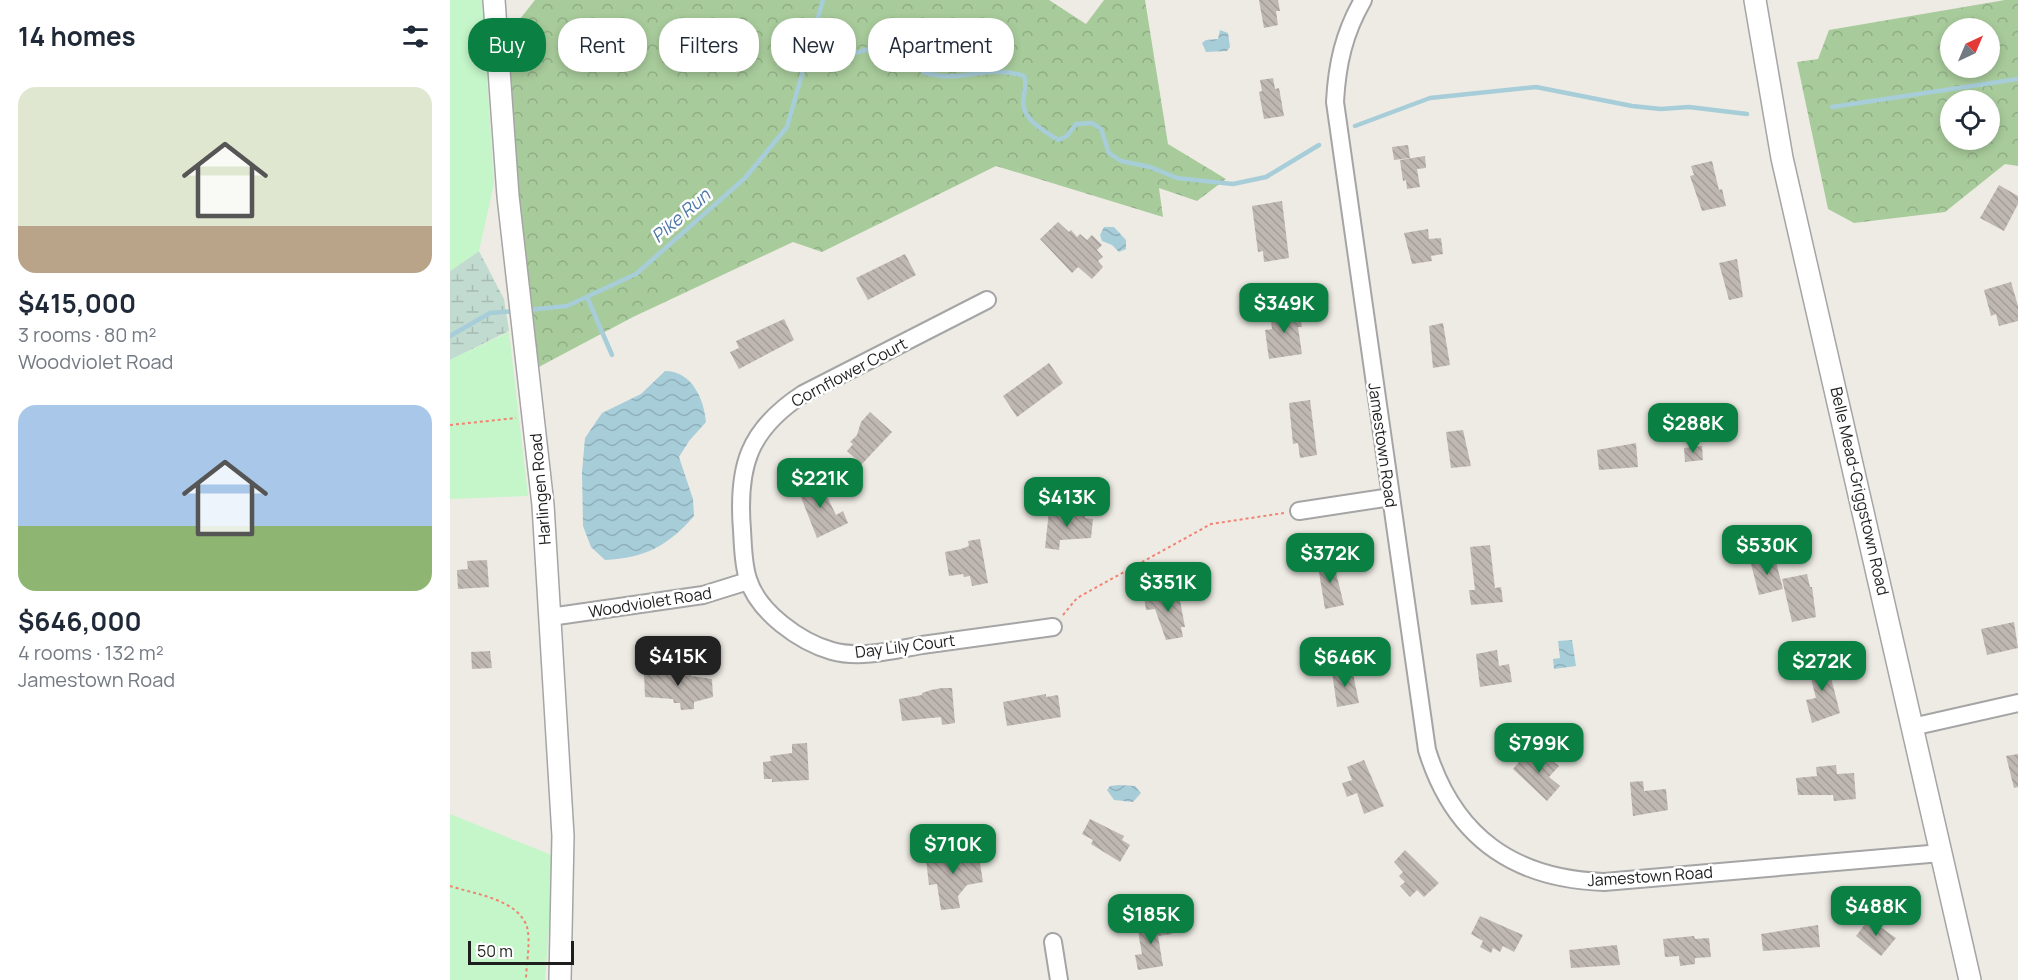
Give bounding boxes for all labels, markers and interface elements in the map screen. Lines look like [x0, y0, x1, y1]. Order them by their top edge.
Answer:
text: 14 homes [18, 18, 136, 54]
chip: Buy [468, 18, 546, 72]
chip: Rent [558, 18, 647, 72]
chip: Filters [659, 18, 759, 72]
chip: New [771, 18, 856, 72]
chip: Apartment [868, 18, 1014, 72]
north arrow [1940, 18, 2000, 78]
map controls [1940, 18, 2000, 150]
icon: filters [399, 20, 432, 53]
button: locate [1940, 90, 2000, 150]
icon: home [171, 126, 279, 234]
water label: Pike Run [646, 182, 716, 247]
pin: $349K [1242, 283, 1326, 334]
text: $415,000 [18, 285, 136, 321]
text: $349K [1253, 289, 1315, 316]
text: 3 rooms · 80 m² [18, 321, 157, 348]
street label: Cornflower Court [787, 332, 911, 412]
text: Woodviolet Road [18, 348, 173, 375]
street label: Jamestown Road [1363, 381, 1403, 509]
street label: Belle Mead-Griggstown Road [1825, 385, 1895, 597]
pin: $288K [1651, 403, 1735, 454]
text: $288K [1662, 409, 1724, 436]
street label: Harlingen Road [524, 432, 556, 546]
icon: home [171, 444, 279, 552]
pin: $221K [778, 458, 862, 509]
text: $221K [791, 464, 849, 491]
pin: $413K [1025, 477, 1109, 528]
text: $413K [1038, 483, 1096, 510]
pin: $530K [1725, 525, 1809, 576]
text: $530K [1736, 531, 1798, 558]
pin: $372K [1288, 533, 1372, 584]
text: $372K [1300, 539, 1360, 566]
pin: $351K [1126, 562, 1210, 613]
text: $351K [1139, 568, 1197, 595]
street label: Woodviolet Road [587, 581, 713, 623]
text: $646,000 [18, 603, 142, 639]
street label: Day Lily Court [854, 629, 956, 663]
pin: $415K [636, 636, 720, 687]
pin: $646K [1303, 637, 1387, 688]
text: 4 rooms · 132 m² [18, 639, 164, 666]
pin: $272K [1780, 641, 1864, 692]
text: $415K [649, 642, 707, 669]
text: $646K [1314, 643, 1376, 670]
text: $272K [1792, 647, 1852, 674]
text: Jamestown Road [18, 666, 175, 693]
pin: $799K [1497, 723, 1581, 774]
text: $799K [1508, 729, 1570, 756]
pin: $710K [911, 824, 995, 875]
text: $710K [924, 830, 982, 857]
street label: Jamestown Road [1587, 861, 1713, 891]
pin: $488K [1834, 886, 1918, 937]
text: $488K [1845, 892, 1907, 919]
pin: $185K [1109, 894, 1193, 945]
text: $185K [1122, 900, 1180, 927]
scale bar [468, 938, 574, 966]
text: 50 m [477, 940, 513, 962]

